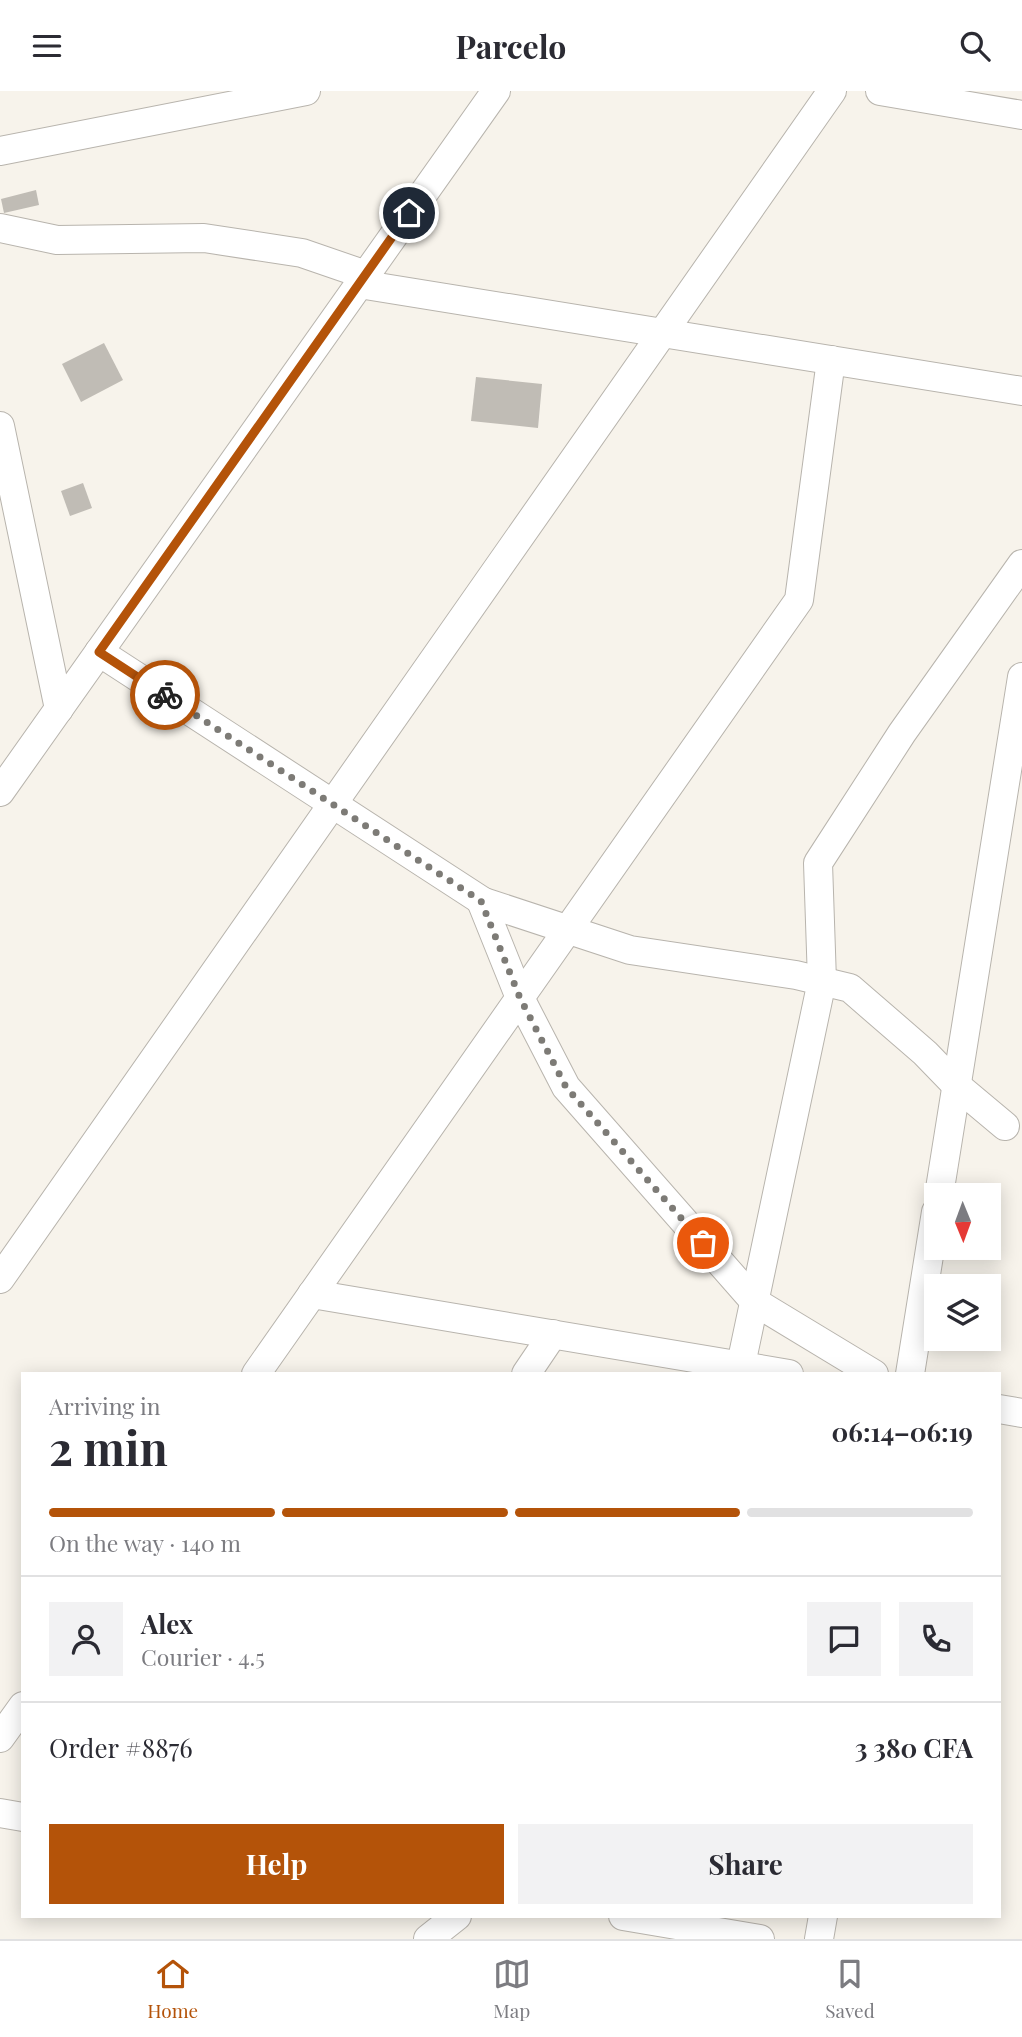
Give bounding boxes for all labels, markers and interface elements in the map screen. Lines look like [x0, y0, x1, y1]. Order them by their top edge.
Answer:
text: Parcelo [456, 24, 566, 67]
icon: menu [28, 27, 66, 65]
icon: search [956, 27, 994, 65]
pin [379, 183, 439, 243]
icon: home [390, 194, 428, 232]
courier [130, 660, 200, 730]
icon: bike [146, 676, 184, 714]
north arrow [924, 1183, 1001, 1260]
map controls [924, 1183, 1001, 1351]
pin [673, 1213, 733, 1273]
icon: bag [684, 1224, 722, 1262]
button: layers [924, 1274, 1001, 1351]
text: Arriving in [49, 1390, 161, 1421]
text: 06:14–06:19 [832, 1414, 973, 1449]
text: 2 min [49, 1416, 168, 1478]
text: On the way · 140 m [49, 1527, 241, 1558]
button: person [49, 1602, 123, 1676]
button: chat [807, 1602, 881, 1676]
button: phone [899, 1602, 973, 1676]
text: Alex [141, 1606, 193, 1641]
text: Courier · 4.5 [141, 1641, 265, 1672]
text: Order #8876 [49, 1730, 193, 1765]
text: 3 380 CFA [855, 1730, 973, 1765]
button: Help [49, 1824, 504, 1904]
button: Share [518, 1824, 973, 1904]
tab: Home [147, 1955, 198, 2023]
tab: Map [493, 1955, 531, 2023]
tab: Saved [825, 1955, 875, 2023]

